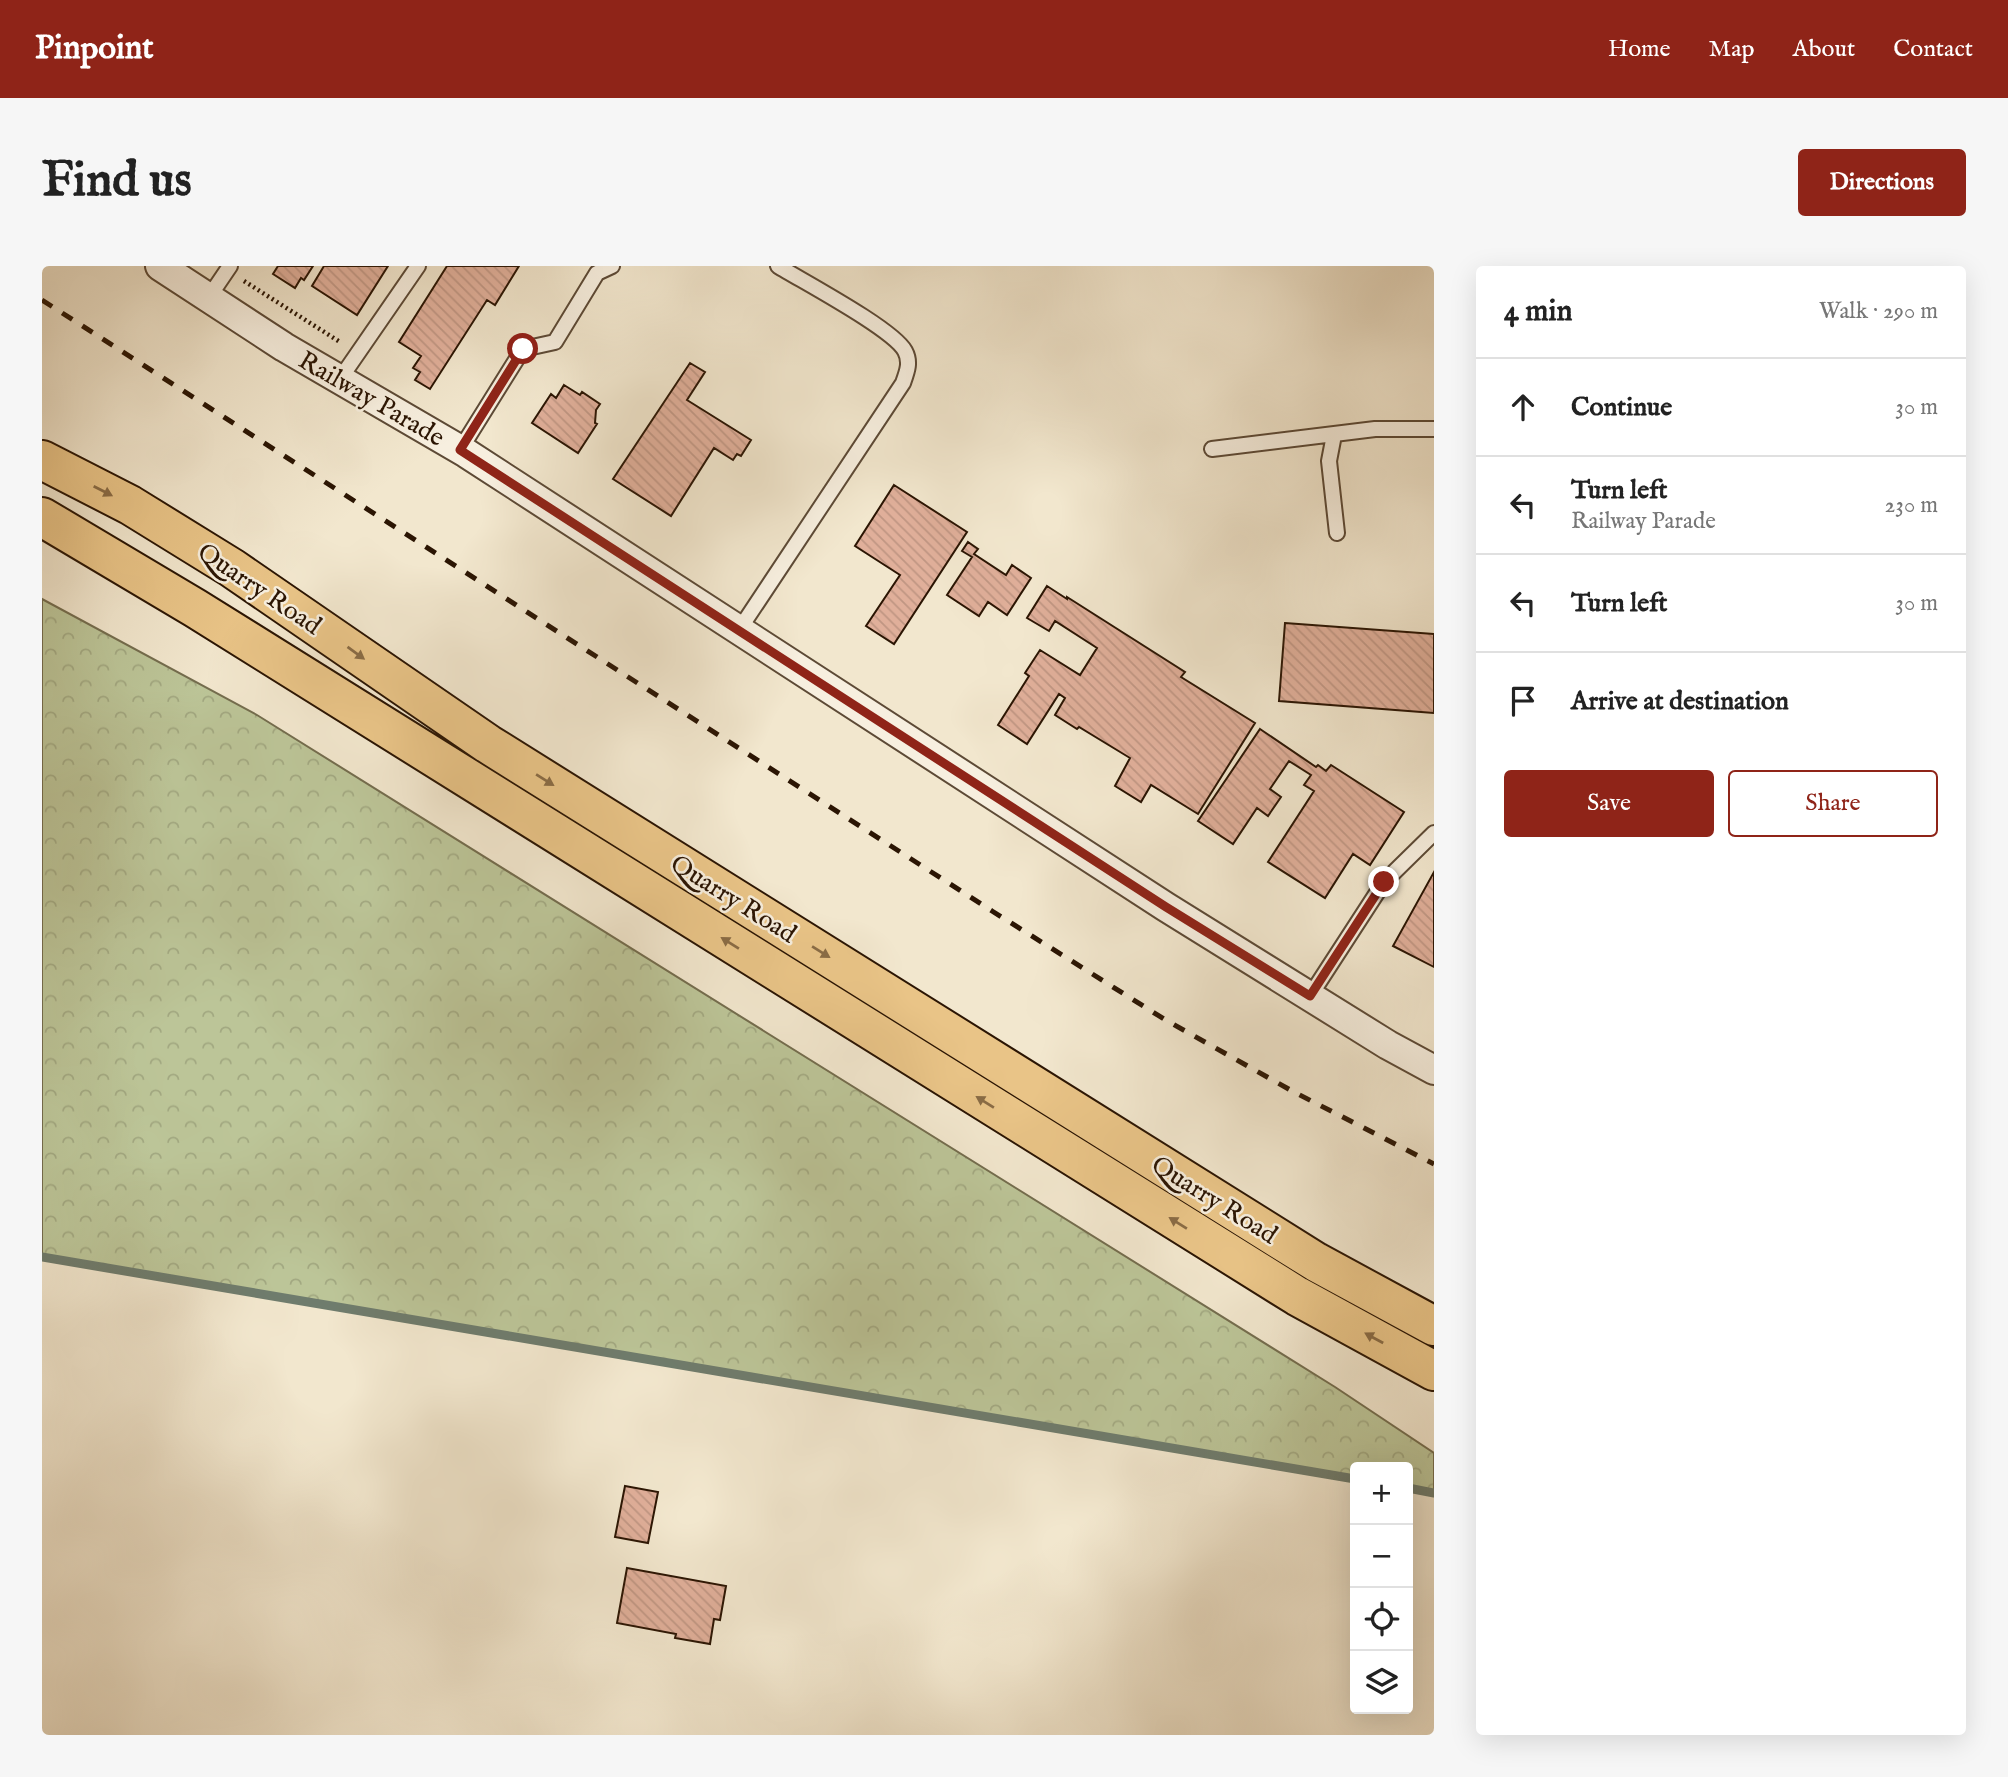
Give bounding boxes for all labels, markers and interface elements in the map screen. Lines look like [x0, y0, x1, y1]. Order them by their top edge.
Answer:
text: Pinpoint [35, 28, 154, 70]
text: Home [1608, 34, 1671, 65]
text: Map [1709, 34, 1755, 65]
text: About [1793, 34, 1855, 65]
text: Contact [1893, 34, 1973, 65]
button: Directions [1798, 149, 1966, 216]
text: Find us [42, 151, 192, 213]
text: 4 min [1504, 293, 1572, 331]
text: Walk · 290 m [1819, 297, 1938, 326]
route start [507, 333, 538, 364]
street label: Railway Parade [292, 344, 450, 455]
icon: ahead [1504, 388, 1542, 426]
text: Continue [1571, 391, 1672, 424]
text: 30 m [1895, 393, 1938, 422]
text: Turn left [1571, 474, 1668, 507]
one-way arrow [93, 485, 113, 496]
icon: left [1504, 486, 1542, 524]
text: 230 m [1885, 491, 1938, 520]
text: Railway Parade [1571, 507, 1716, 536]
street label: Quarry Road [191, 536, 328, 643]
icon: left [1504, 584, 1542, 622]
text: Turn left [1571, 587, 1668, 620]
text: 30 m [1895, 589, 1938, 618]
one-way arrow [347, 646, 365, 660]
icon: arrive [1504, 682, 1542, 720]
text: Arrive at destination [1571, 685, 1789, 718]
button: Save [1504, 770, 1714, 837]
button: Share [1728, 770, 1938, 837]
one-way arrow [535, 773, 555, 786]
street label: Quarry Road [664, 848, 802, 951]
route end [1368, 866, 1399, 897]
one-way arrow [720, 937, 739, 950]
one-way arrow [811, 946, 830, 959]
one-way arrow [975, 1096, 995, 1109]
street label: Quarry Road [1145, 1149, 1283, 1252]
one-way arrow [1168, 1216, 1188, 1229]
one-way arrow [1364, 1333, 1384, 1344]
map controls [1350, 1462, 1413, 1714]
button: + [1350, 1462, 1413, 1525]
button: − [1350, 1525, 1413, 1588]
button: locate [1350, 1588, 1413, 1651]
button: layers [1350, 1651, 1413, 1714]

